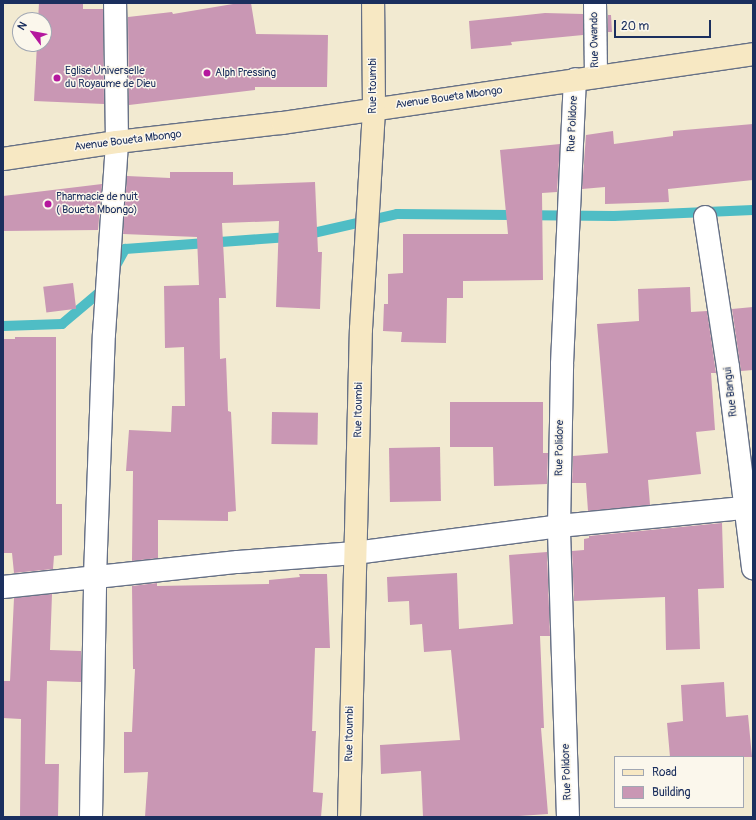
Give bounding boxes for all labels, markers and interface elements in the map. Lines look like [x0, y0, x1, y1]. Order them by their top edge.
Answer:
north arrow [12, 12, 52, 52]
street label: Rue Owando [588, 12, 602, 68]
scale bar [616, 12, 713, 38]
text: N [15, 19, 30, 33]
text: 20 m [621, 19, 649, 34]
street label: Rue Itoumbi [366, 58, 380, 114]
place label: Eglise Universelle du Royaume de Dieu [65, 65, 156, 91]
place label: Alph Pressing [215, 66, 276, 80]
marker: Alph Pressing [202, 68, 212, 78]
marker: Eglise Universelle du Royaume de Dieu [52, 73, 62, 83]
street label: Avenue Boueta Mbongo [395, 84, 503, 112]
street label: Rue Polidore [565, 95, 581, 153]
street label: Avenue Boueta Mbongo [74, 128, 182, 154]
place label: Pharmacie de nuit ( Boueta Mbongo) [56, 191, 138, 217]
marker: Pharmacie de nuit ( Boueta Mbongo) [43, 199, 53, 209]
street label: Rue Bangui [721, 366, 741, 418]
street label: Rue Itoumbi [352, 382, 366, 438]
street label: Rue Polidore [553, 420, 567, 476]
street label: Rue Itoumbi [343, 706, 357, 762]
street label: Rue Polidore [559, 744, 575, 800]
legend [614, 756, 744, 808]
text: Road [652, 765, 677, 780]
text: Building [652, 785, 691, 800]

